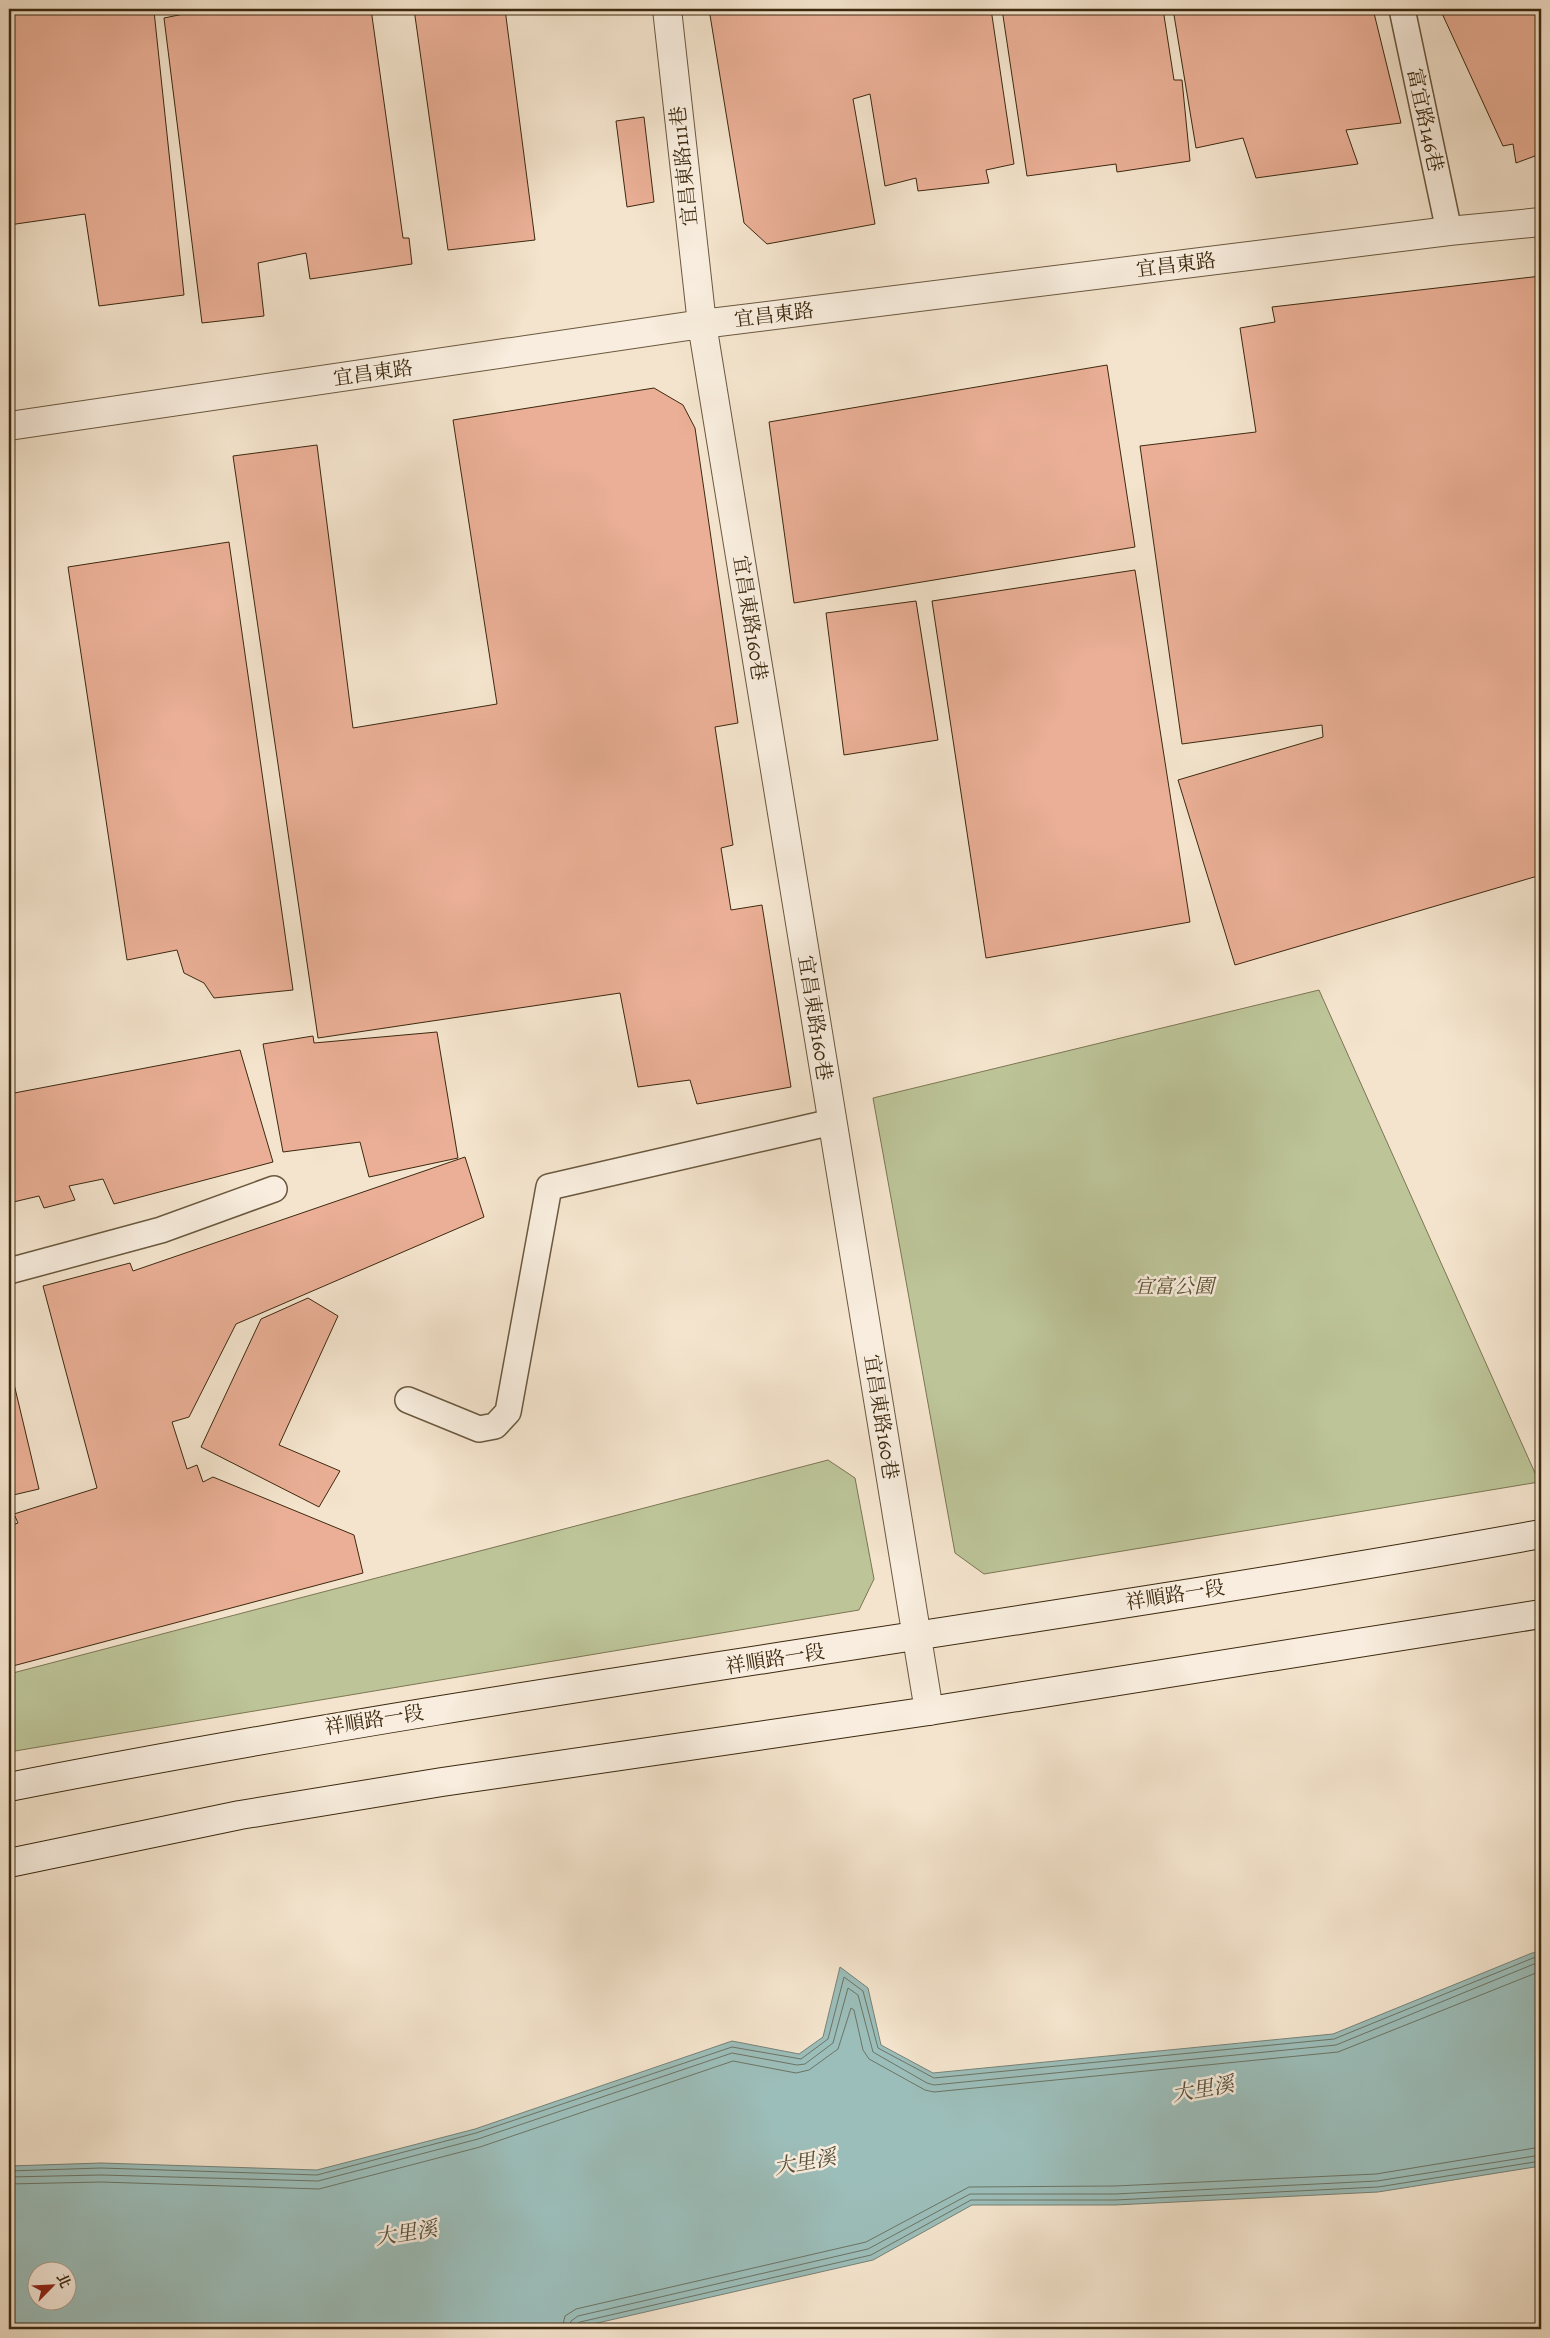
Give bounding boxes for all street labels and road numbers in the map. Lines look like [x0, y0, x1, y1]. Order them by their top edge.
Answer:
street label: 富宜路146巷 [1401, 66, 1449, 174]
street label: 宜昌東路111巷 [664, 105, 704, 227]
street label: 宜昌東路 [1135, 247, 1217, 283]
street label: 宜昌東路 [733, 297, 815, 333]
street label: 宜昌東路 [332, 354, 414, 392]
street label: 宜昌東路160巷 [727, 553, 773, 683]
street label: 宜昌東路160巷 [792, 953, 838, 1083]
street label: 宜昌東路160巷 [858, 1352, 904, 1482]
street label: 祥順路一段 [1124, 1574, 1226, 1616]
street label: 祥順路一段 [724, 1638, 826, 1680]
street label: 祥順路一段 [323, 1699, 425, 1741]

